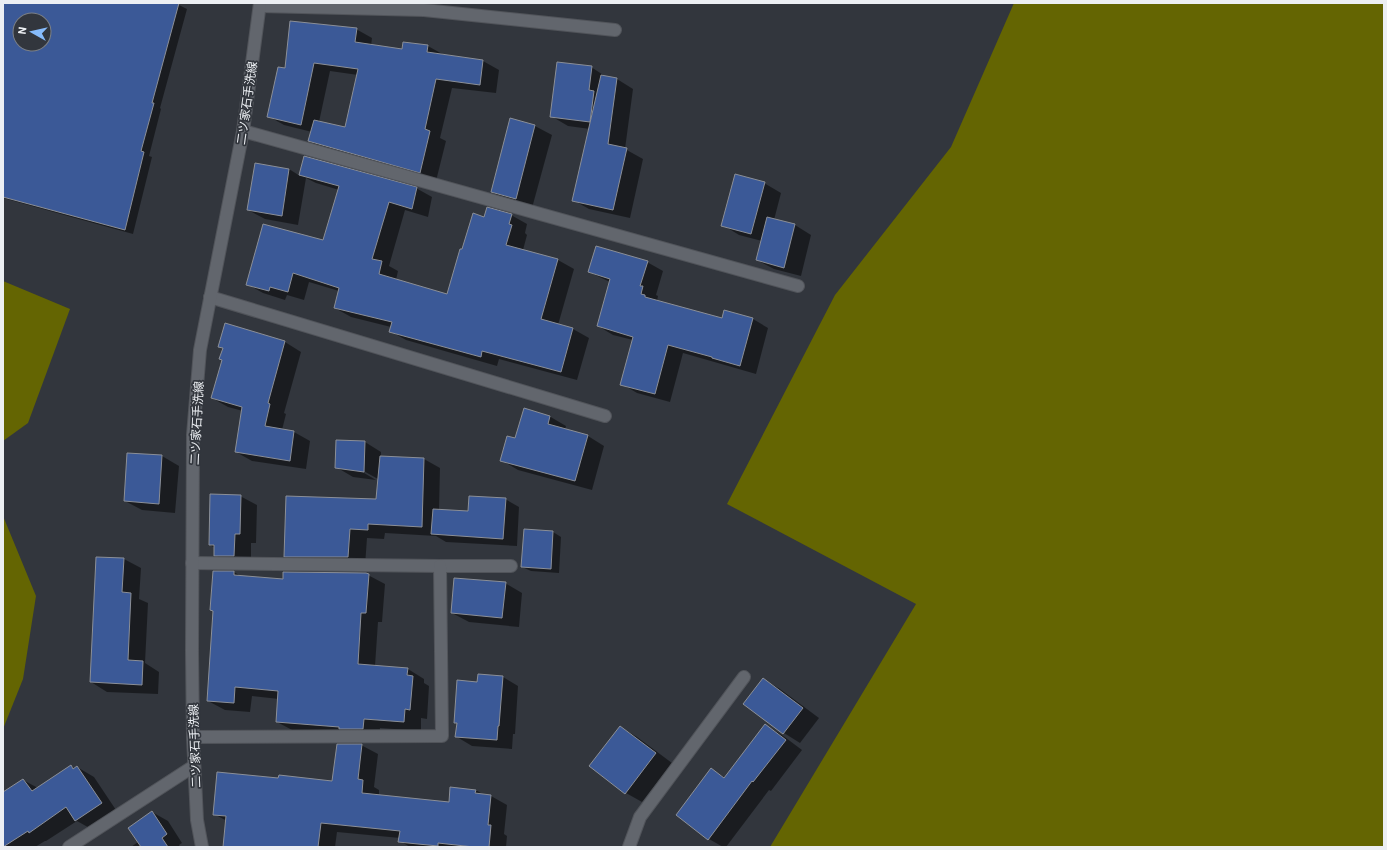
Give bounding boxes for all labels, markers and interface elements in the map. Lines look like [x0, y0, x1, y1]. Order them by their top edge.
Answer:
north arrow [12, 12, 52, 52]
text: N [15, 26, 29, 35]
street label: 二ツ家石手洗線 [233, 60, 259, 146]
street label: 二ツ家石手洗線 [187, 381, 205, 465]
street label: 二ツ家石手洗線 [186, 704, 202, 788]

